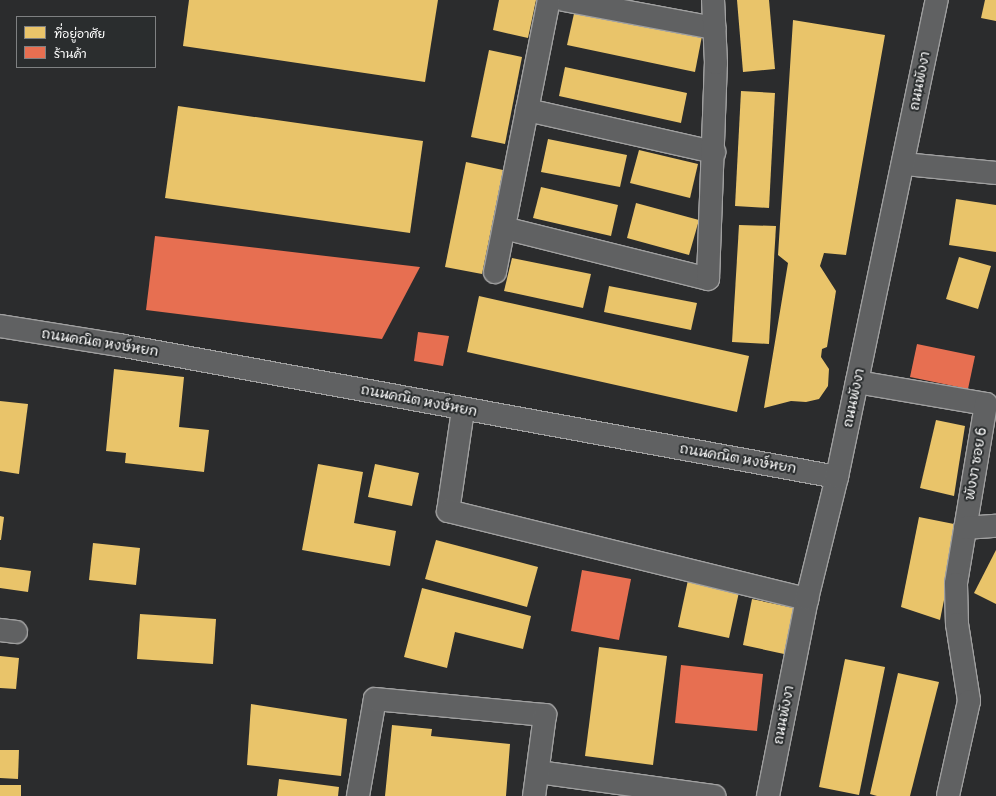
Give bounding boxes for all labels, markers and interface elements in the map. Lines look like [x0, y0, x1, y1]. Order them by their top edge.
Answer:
legend [16, 16, 156, 68]
text: ที่อยู่อาศัย [54, 27, 105, 42]
text: ร้านค้า [54, 47, 87, 62]
street label: ถนนพังงา [906, 50, 934, 112]
street label: ถนนคณิต หงษ์หยก [40, 325, 160, 361]
street label: ถนนพังงา [840, 367, 868, 429]
street label: ถนนคณิต หงษ์หยก [359, 381, 479, 421]
street label: พังงา ซอย 6 [961, 426, 991, 502]
street label: ถนนคณิต หงษ์หยก [678, 440, 798, 478]
street label: ถนนพังงา [770, 684, 798, 746]

